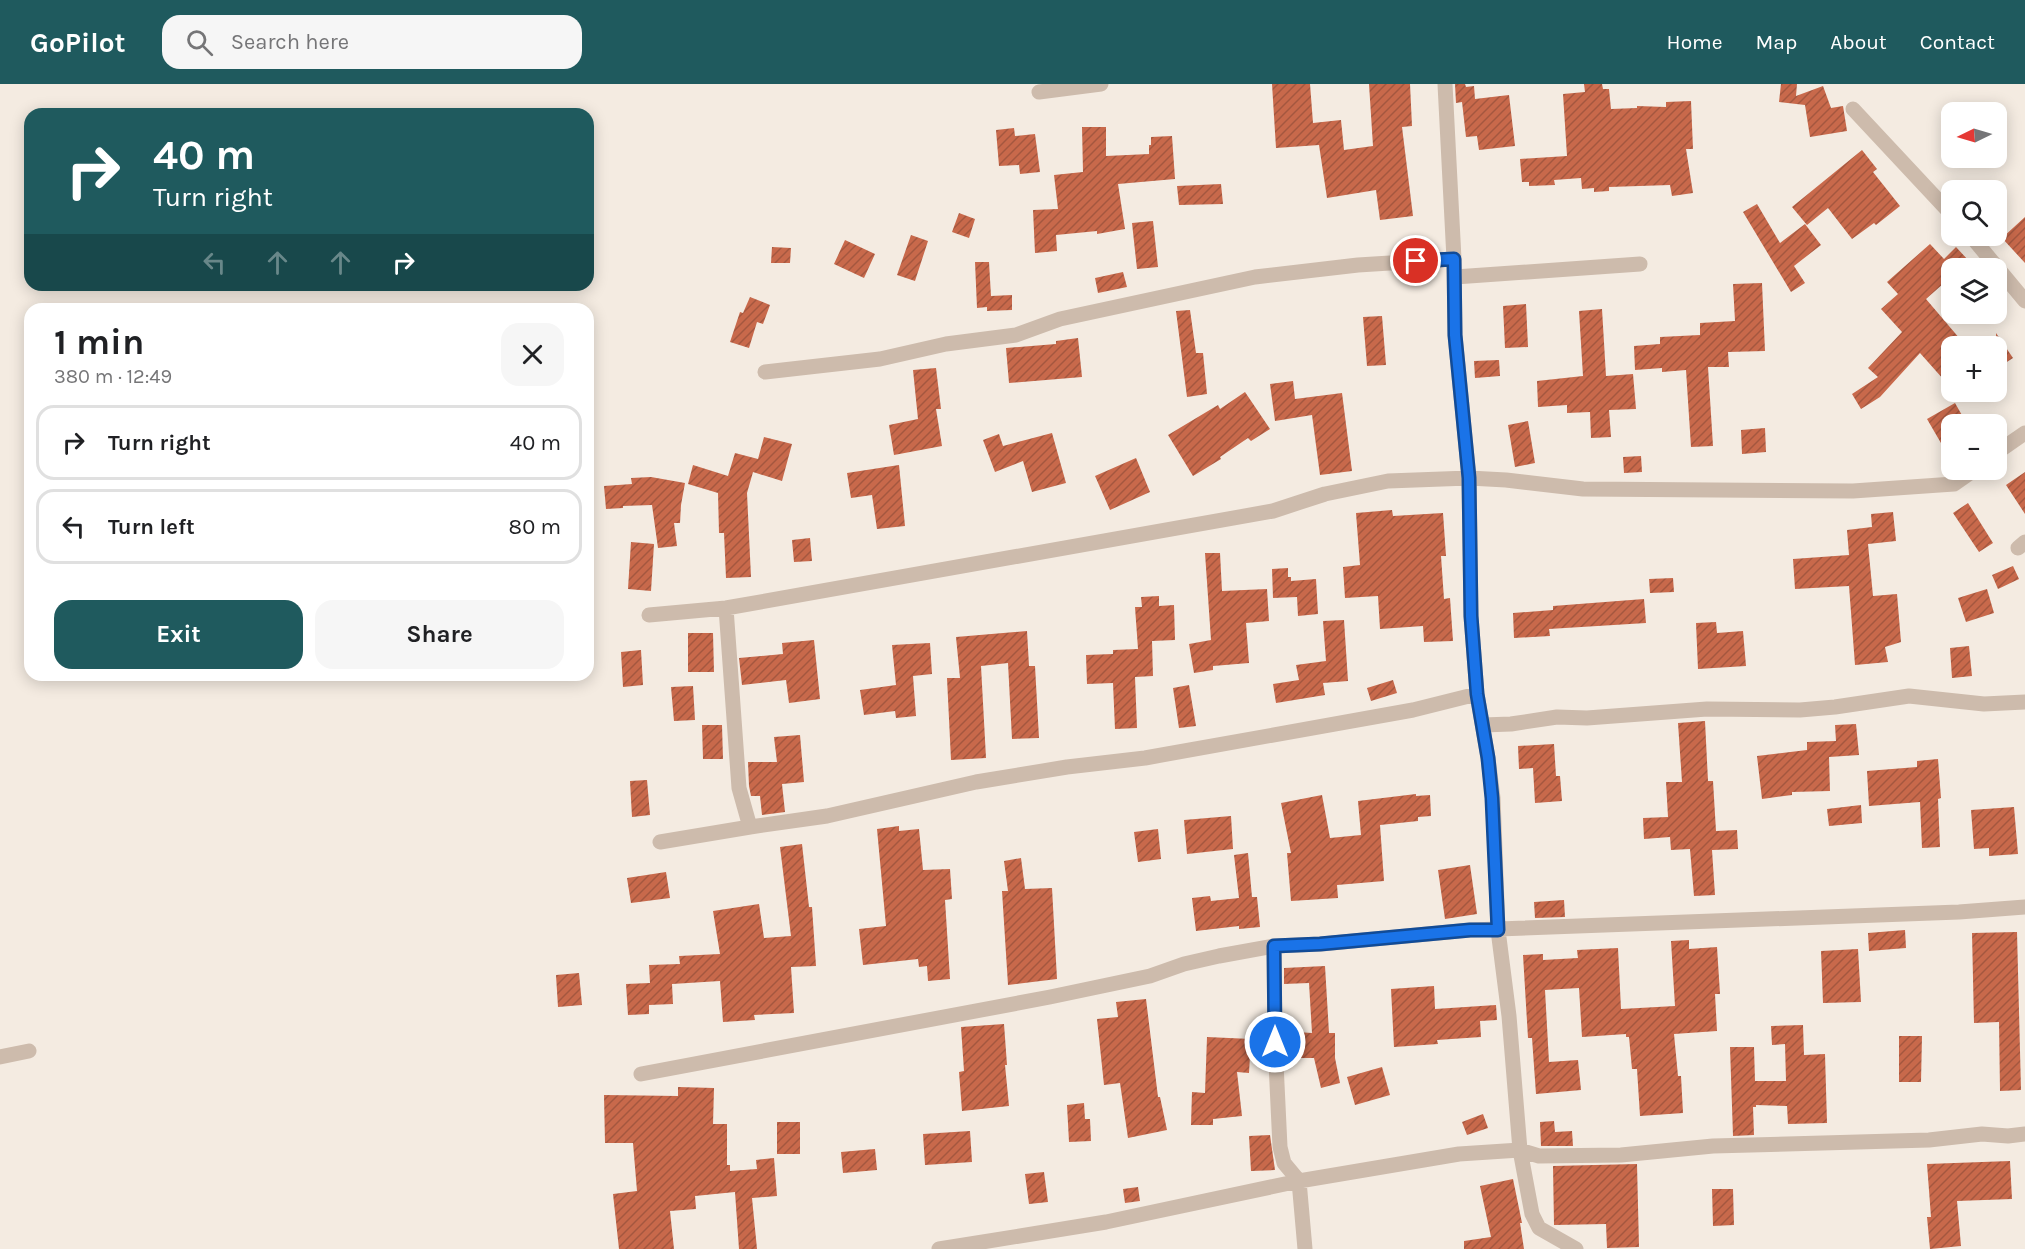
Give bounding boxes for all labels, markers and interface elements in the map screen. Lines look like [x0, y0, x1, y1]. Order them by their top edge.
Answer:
search box [162, 15, 582, 69]
text: GoPilot [30, 26, 126, 59]
icon: search [183, 26, 216, 59]
text: Search here [231, 29, 349, 55]
text: Home [1667, 30, 1723, 54]
text: Map [1756, 30, 1797, 54]
text: About [1830, 30, 1887, 54]
text: Contact [1920, 30, 1995, 54]
north arrow [1941, 102, 2007, 168]
map controls [1941, 102, 2007, 480]
text: 40 m [153, 130, 255, 180]
icon: right [54, 132, 132, 210]
button: search [1941, 180, 2007, 246]
text: Turn right [153, 181, 273, 213]
pin [1390, 235, 1441, 286]
icon: arrive [1399, 244, 1432, 277]
icon: left [198, 246, 231, 279]
icon: ahead [261, 246, 294, 279]
icon: ahead [324, 246, 357, 279]
icon: right [387, 246, 420, 279]
button: layers [1941, 258, 2007, 324]
text: 1 min [54, 321, 144, 363]
button: close [501, 323, 564, 386]
button: + [1941, 336, 2007, 402]
text: 380 m · 12:49 [54, 365, 172, 388]
button: − [1941, 414, 2007, 480]
icon: right [57, 426, 90, 459]
text: Turn right [108, 430, 211, 456]
text: 40 m [510, 430, 561, 456]
icon: left [57, 510, 90, 543]
text: Turn left [108, 514, 195, 540]
text: 80 m [509, 514, 561, 540]
button: Exit [54, 600, 303, 669]
button: Share [315, 600, 564, 669]
position arrow [1243, 1010, 1307, 1074]

